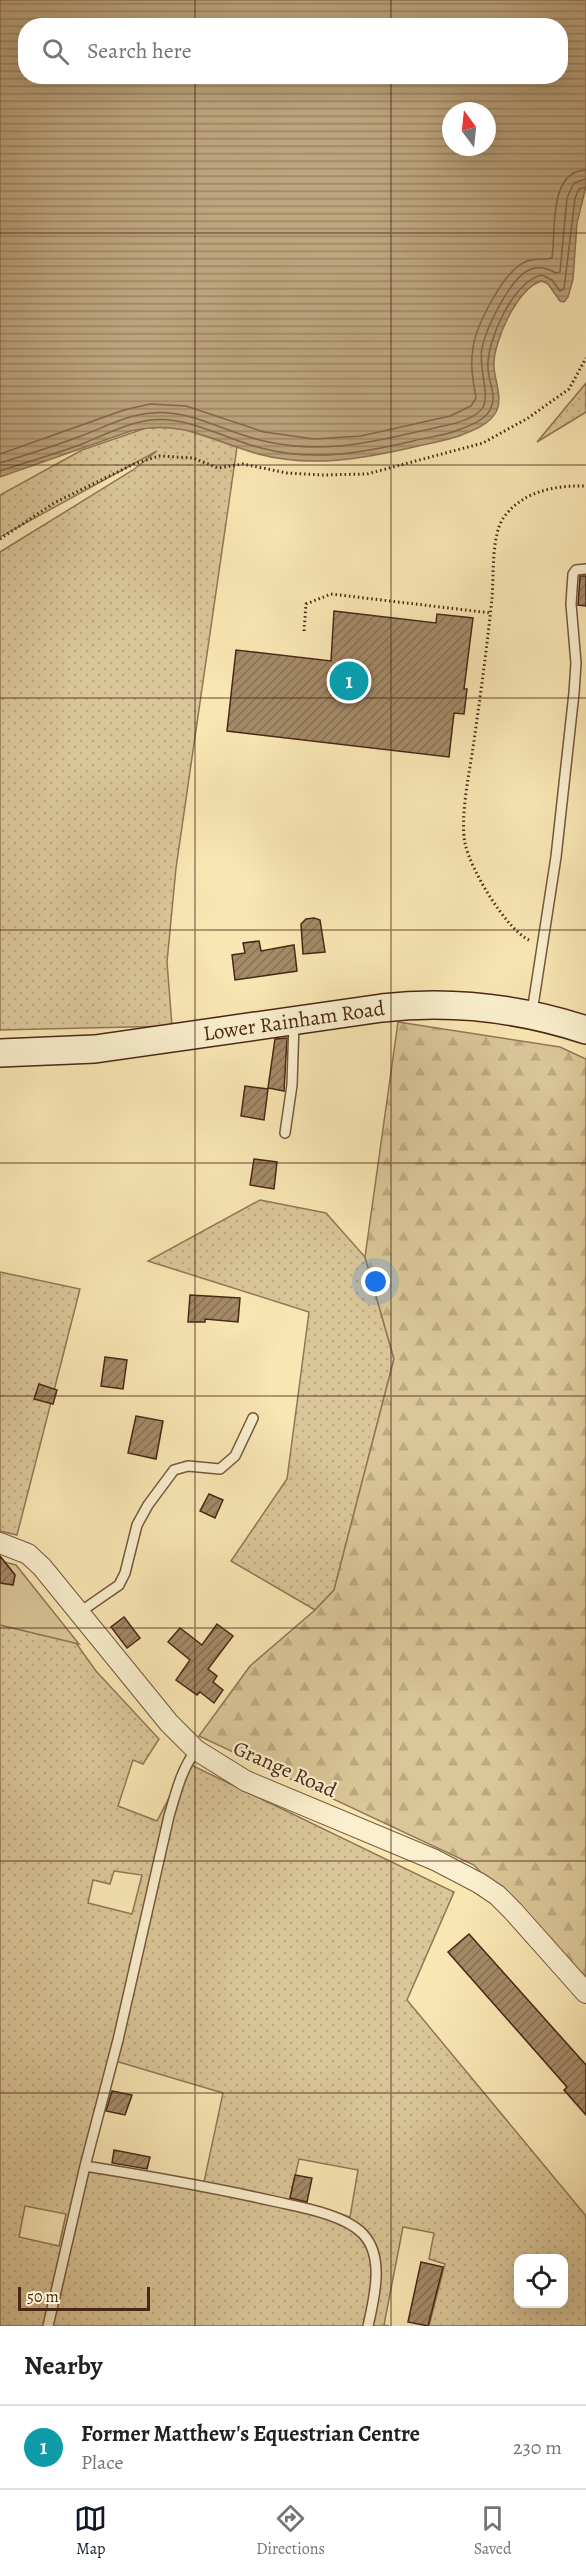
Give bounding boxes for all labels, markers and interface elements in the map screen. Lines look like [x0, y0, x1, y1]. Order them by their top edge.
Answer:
search box [18, 18, 568, 84]
icon: search [39, 35, 72, 68]
text: Search here [87, 36, 192, 66]
north arrow [442, 102, 496, 156]
pin: 1 [330, 658, 368, 704]
street label: Lower Rainham Road [201, 994, 387, 1047]
your location [361, 1267, 390, 1296]
street label: Grange Road [229, 1734, 342, 1805]
map controls [514, 2254, 568, 2308]
button: locate [514, 2254, 568, 2308]
scale bar [18, 2284, 150, 2312]
text: 50 m [27, 2286, 59, 2308]
text: Nearby [24, 2348, 103, 2383]
text: Former Matthew's Equestrian Centre [81, 2419, 420, 2449]
text: 1 [40, 2434, 47, 2461]
text: 230 m [513, 2434, 562, 2461]
text: Place [81, 2449, 123, 2476]
tab: Map [74, 2502, 107, 2560]
tab: Directions [256, 2502, 325, 2560]
tab: Saved [474, 2502, 512, 2560]

